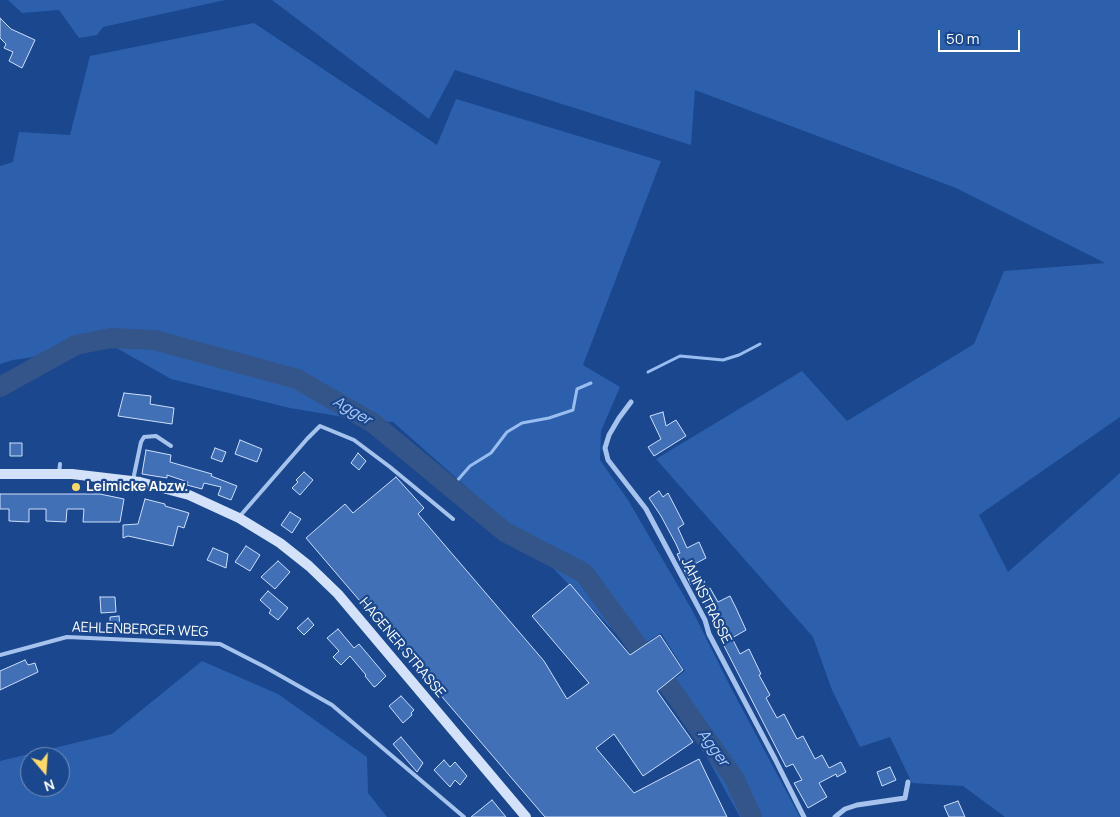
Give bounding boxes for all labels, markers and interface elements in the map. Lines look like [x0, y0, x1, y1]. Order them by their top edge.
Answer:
scale bar [940, 20, 1022, 52]
text: 50 m [946, 28, 980, 49]
water label: Agger [330, 393, 374, 429]
place label: Leimicke Abzw. [86, 479, 189, 495]
marker: Leimicke Abzw. [70, 481, 82, 493]
street label: JAHNSTRASSE [677, 555, 735, 647]
street label: HAGENER STRASSE [355, 595, 449, 701]
street label: AEHLENBERGER WEG [71, 619, 209, 641]
water label: Agger [694, 726, 732, 770]
north arrow [20, 747, 70, 797]
text: N [42, 775, 57, 796]

